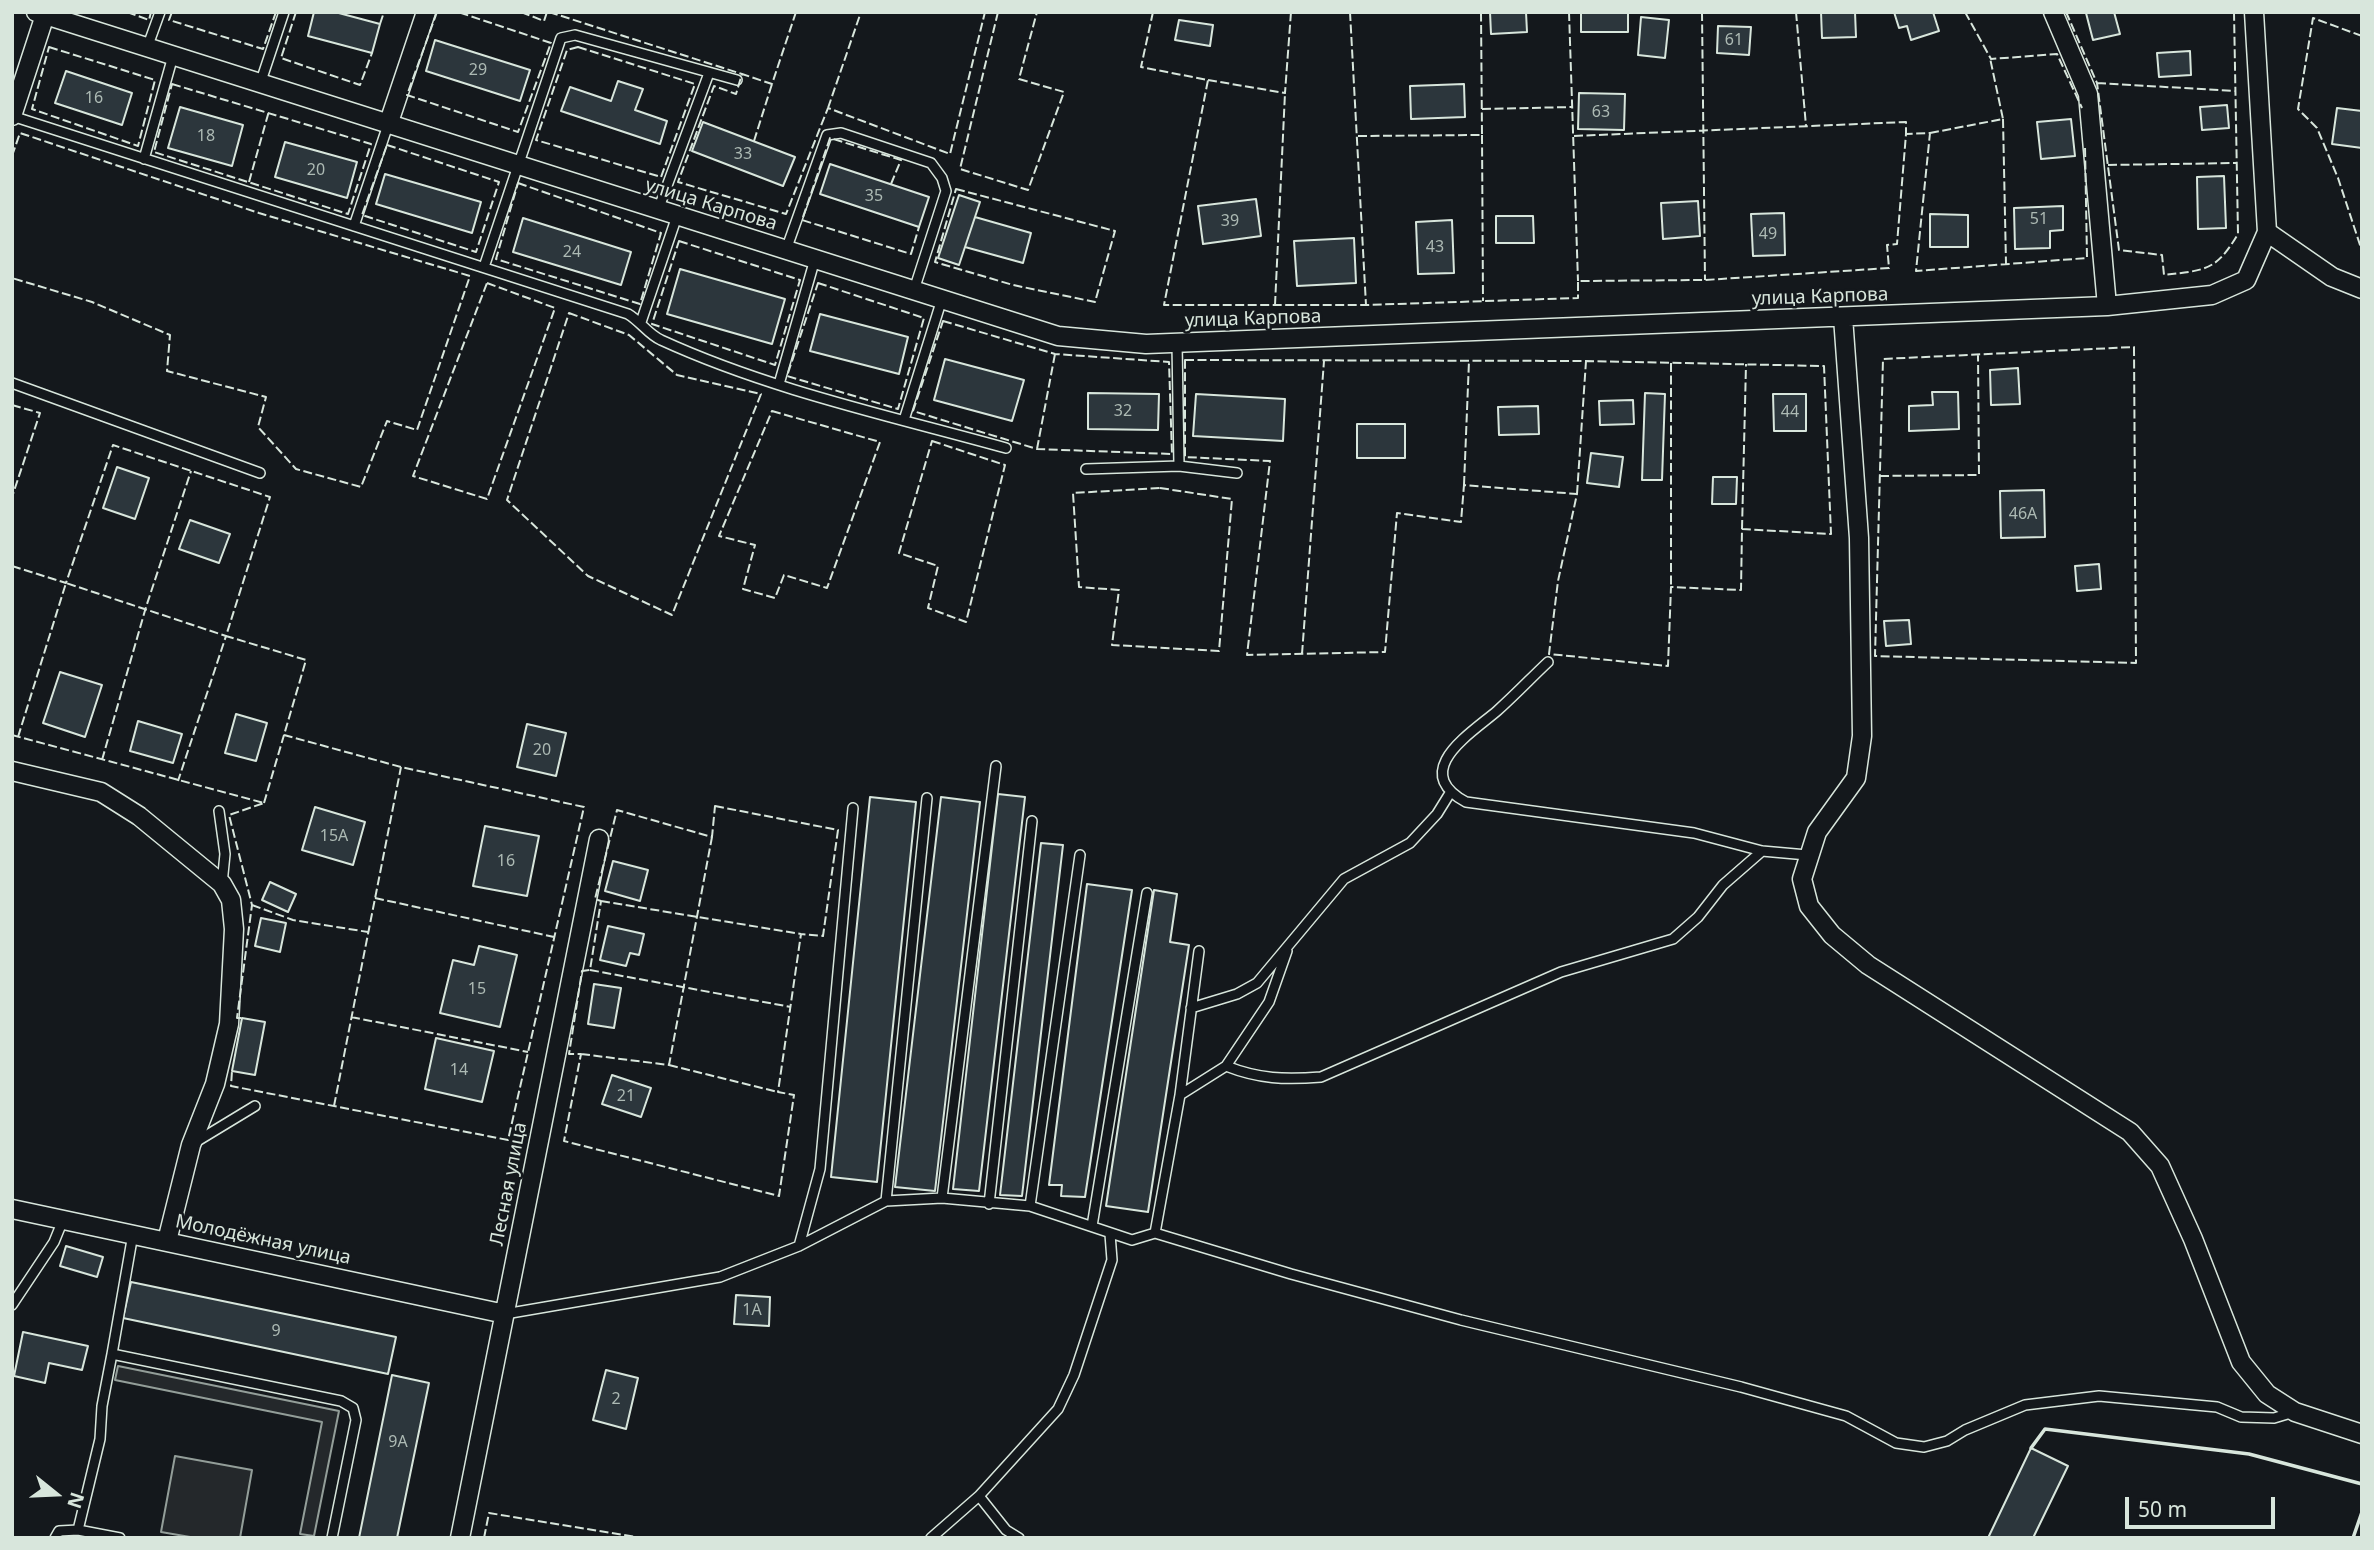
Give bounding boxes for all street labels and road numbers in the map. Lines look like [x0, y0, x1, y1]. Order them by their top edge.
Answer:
street label: улица Карпова [642, 174, 780, 236]
street label: улица Карпова [1751, 283, 1889, 311]
street label: улица Карпова [1184, 305, 1322, 333]
street label: Лесная улица [486, 1120, 532, 1248]
street label: Молодёжная улица [173, 1210, 353, 1270]

